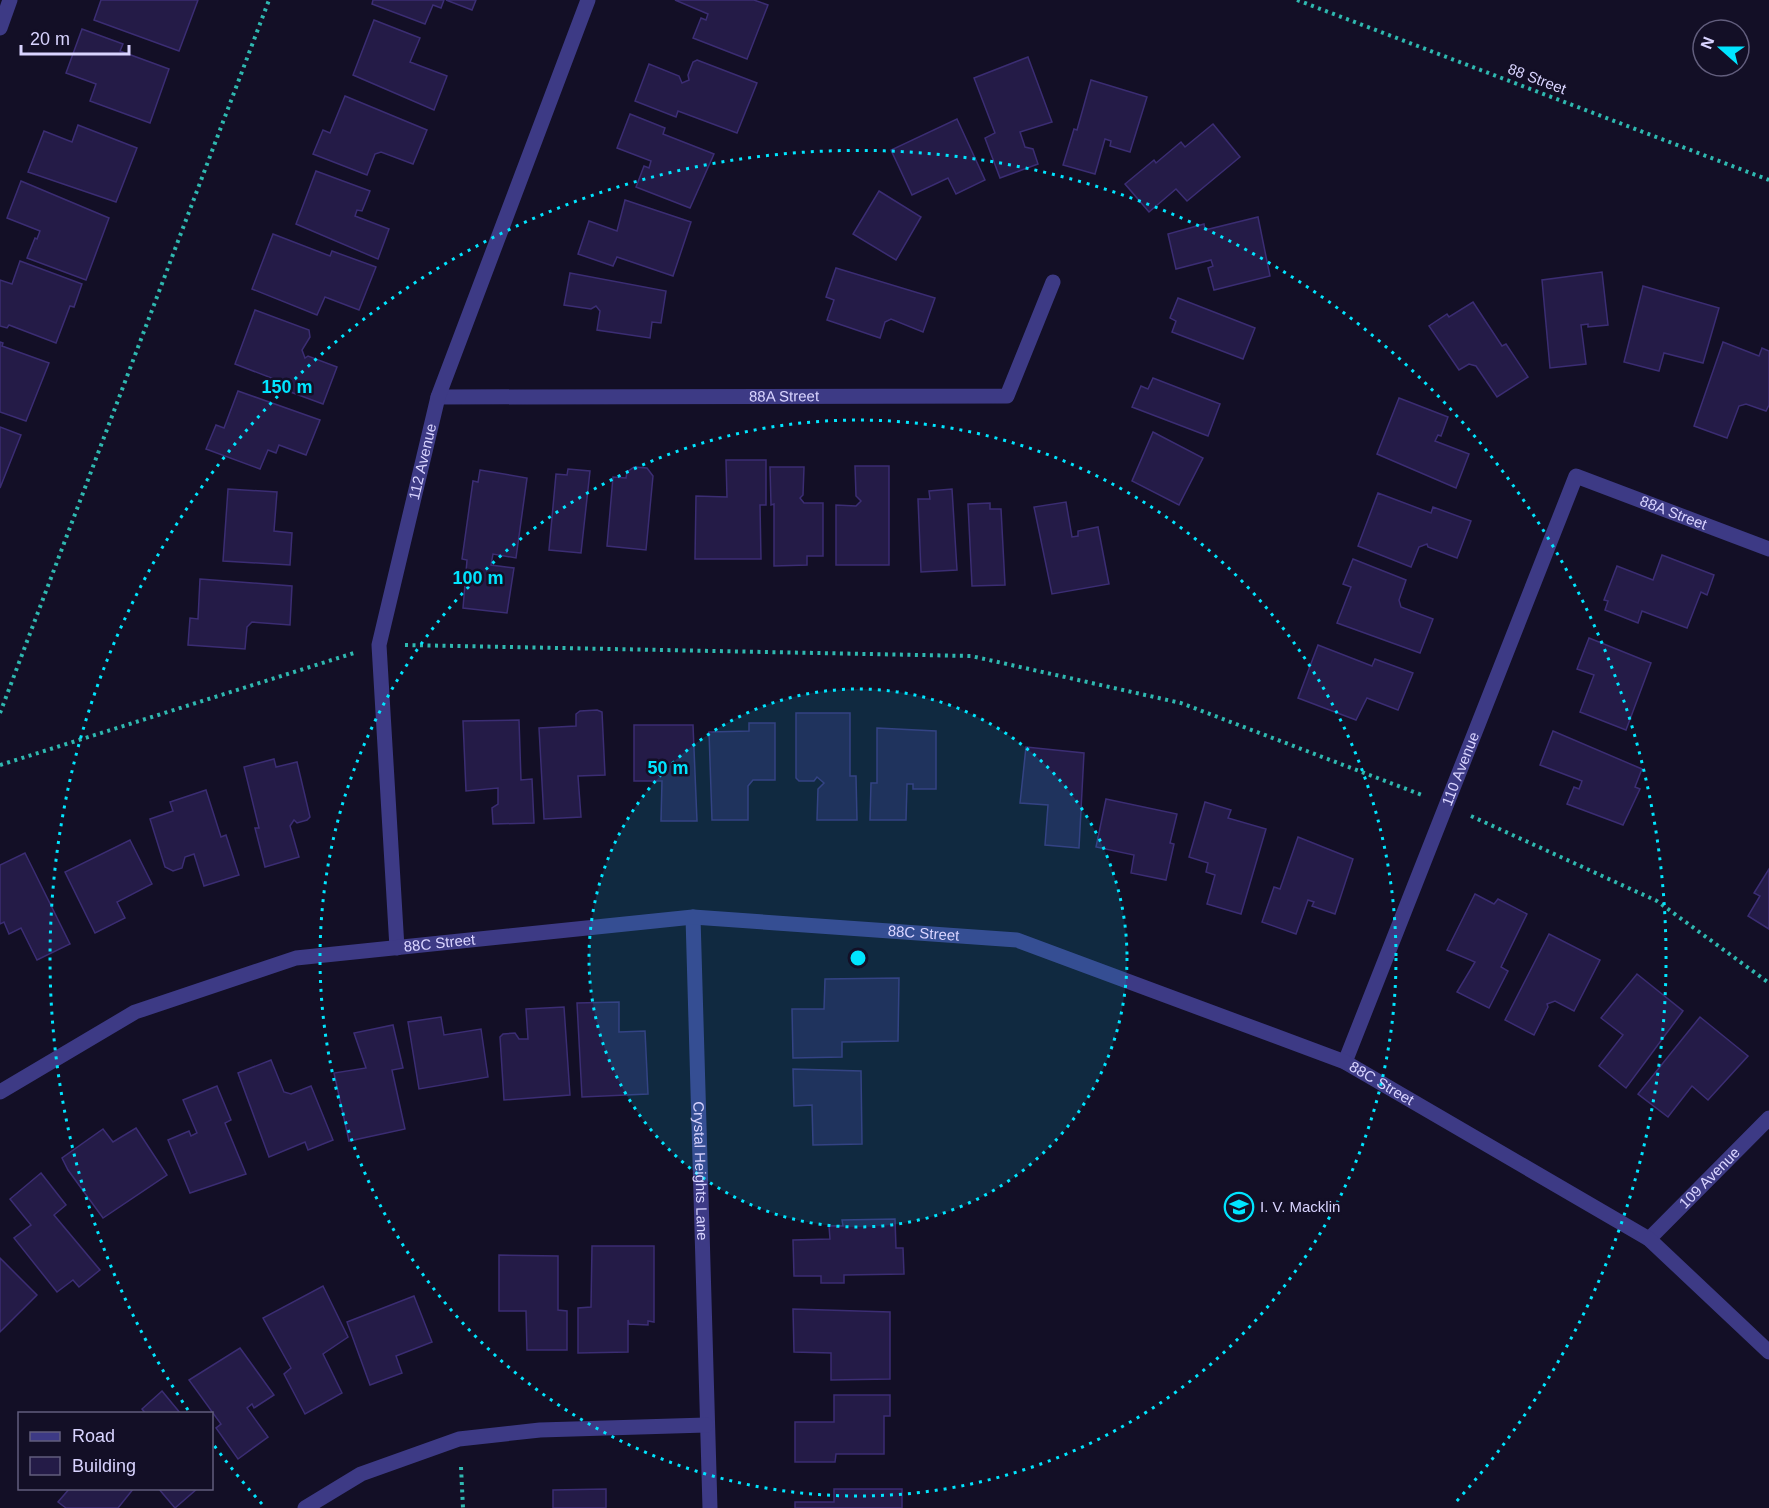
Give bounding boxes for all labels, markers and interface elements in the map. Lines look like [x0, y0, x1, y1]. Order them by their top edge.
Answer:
scale bar [21, 18, 129, 56]
north arrow [1691, 18, 1751, 78]
text: 20 m [30, 29, 70, 49]
text: N [1697, 34, 1717, 51]
street label: 88 Street [1506, 60, 1569, 98]
text: 150 m [261, 377, 313, 397]
street label: 88A Street [749, 387, 820, 404]
street label: 112 Avenue [405, 422, 439, 501]
street label: 88A Street [1638, 492, 1710, 533]
text: 100 m [452, 568, 504, 588]
street label: 110 Avenue [1438, 729, 1482, 808]
text: 50 m [647, 758, 689, 778]
street label: 88C Street [887, 922, 961, 944]
street label: 88C Street [403, 930, 477, 955]
centre of rings [848, 948, 868, 968]
street label: 88C Street [1347, 1057, 1418, 1109]
street label: Crystal Heights Lane [690, 1101, 711, 1241]
street label: 109 Avenue [1675, 1144, 1743, 1212]
school or university icon: I. V. Macklin [1223, 1191, 1255, 1223]
place label: I. V. Macklin [1260, 1198, 1340, 1215]
legend [18, 1412, 213, 1490]
text: Road [72, 1426, 115, 1446]
text: Building [72, 1456, 136, 1476]

